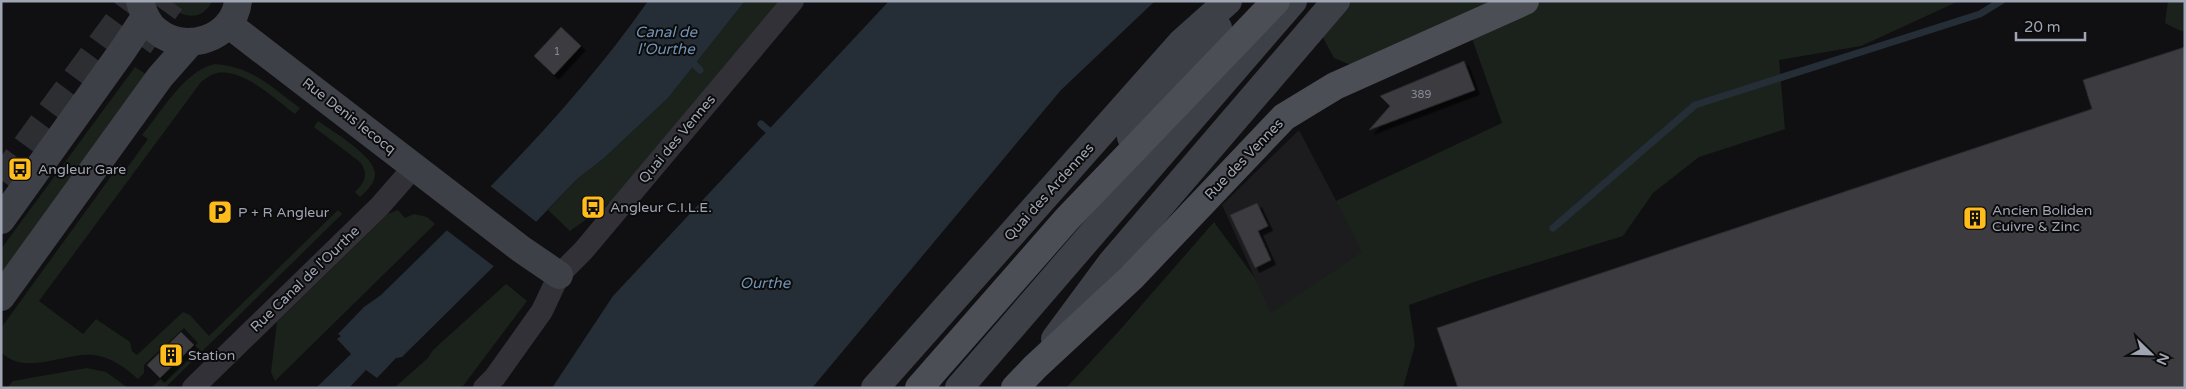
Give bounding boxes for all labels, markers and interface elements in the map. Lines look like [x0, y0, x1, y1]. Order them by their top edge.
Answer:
scale bar [2016, 10, 2085, 42]
text: 20 m [2024, 18, 2061, 36]
water label: Canal de l'Ourthe [635, 23, 699, 58]
house number: 1 [554, 45, 560, 58]
street label: Rue Denis lecocq [299, 74, 399, 158]
house number: 389 [1411, 88, 1431, 101]
street label: Quai des Vennes [635, 91, 719, 187]
street label: Rue des Vennes [1201, 115, 1287, 203]
street label: Quai des Ardennes [1001, 139, 1098, 244]
bus stop icon: Angleur Gare [7, 156, 33, 182]
place label: Angleur Gare [38, 161, 126, 178]
bus stop icon: Angleur C.I.L.E. [580, 194, 606, 220]
parking icon: P + R Angleur [207, 199, 233, 225]
place label: Angleur C.I.L.E. [610, 199, 712, 216]
place label: Ancien Boliden Cuivre & Zinc [1992, 202, 2092, 235]
place label: P + R Angleur [238, 204, 330, 221]
building icon: Ancien Boliden Cuivre & Zinc [1962, 205, 1988, 231]
street label: Rue Canal de l'Ourthe [247, 222, 363, 336]
water label: Ourthe [740, 274, 792, 292]
north arrow [2126, 329, 2176, 379]
building icon: Station [158, 342, 184, 368]
place label: Station [188, 347, 235, 364]
text: N [2152, 350, 2173, 367]

